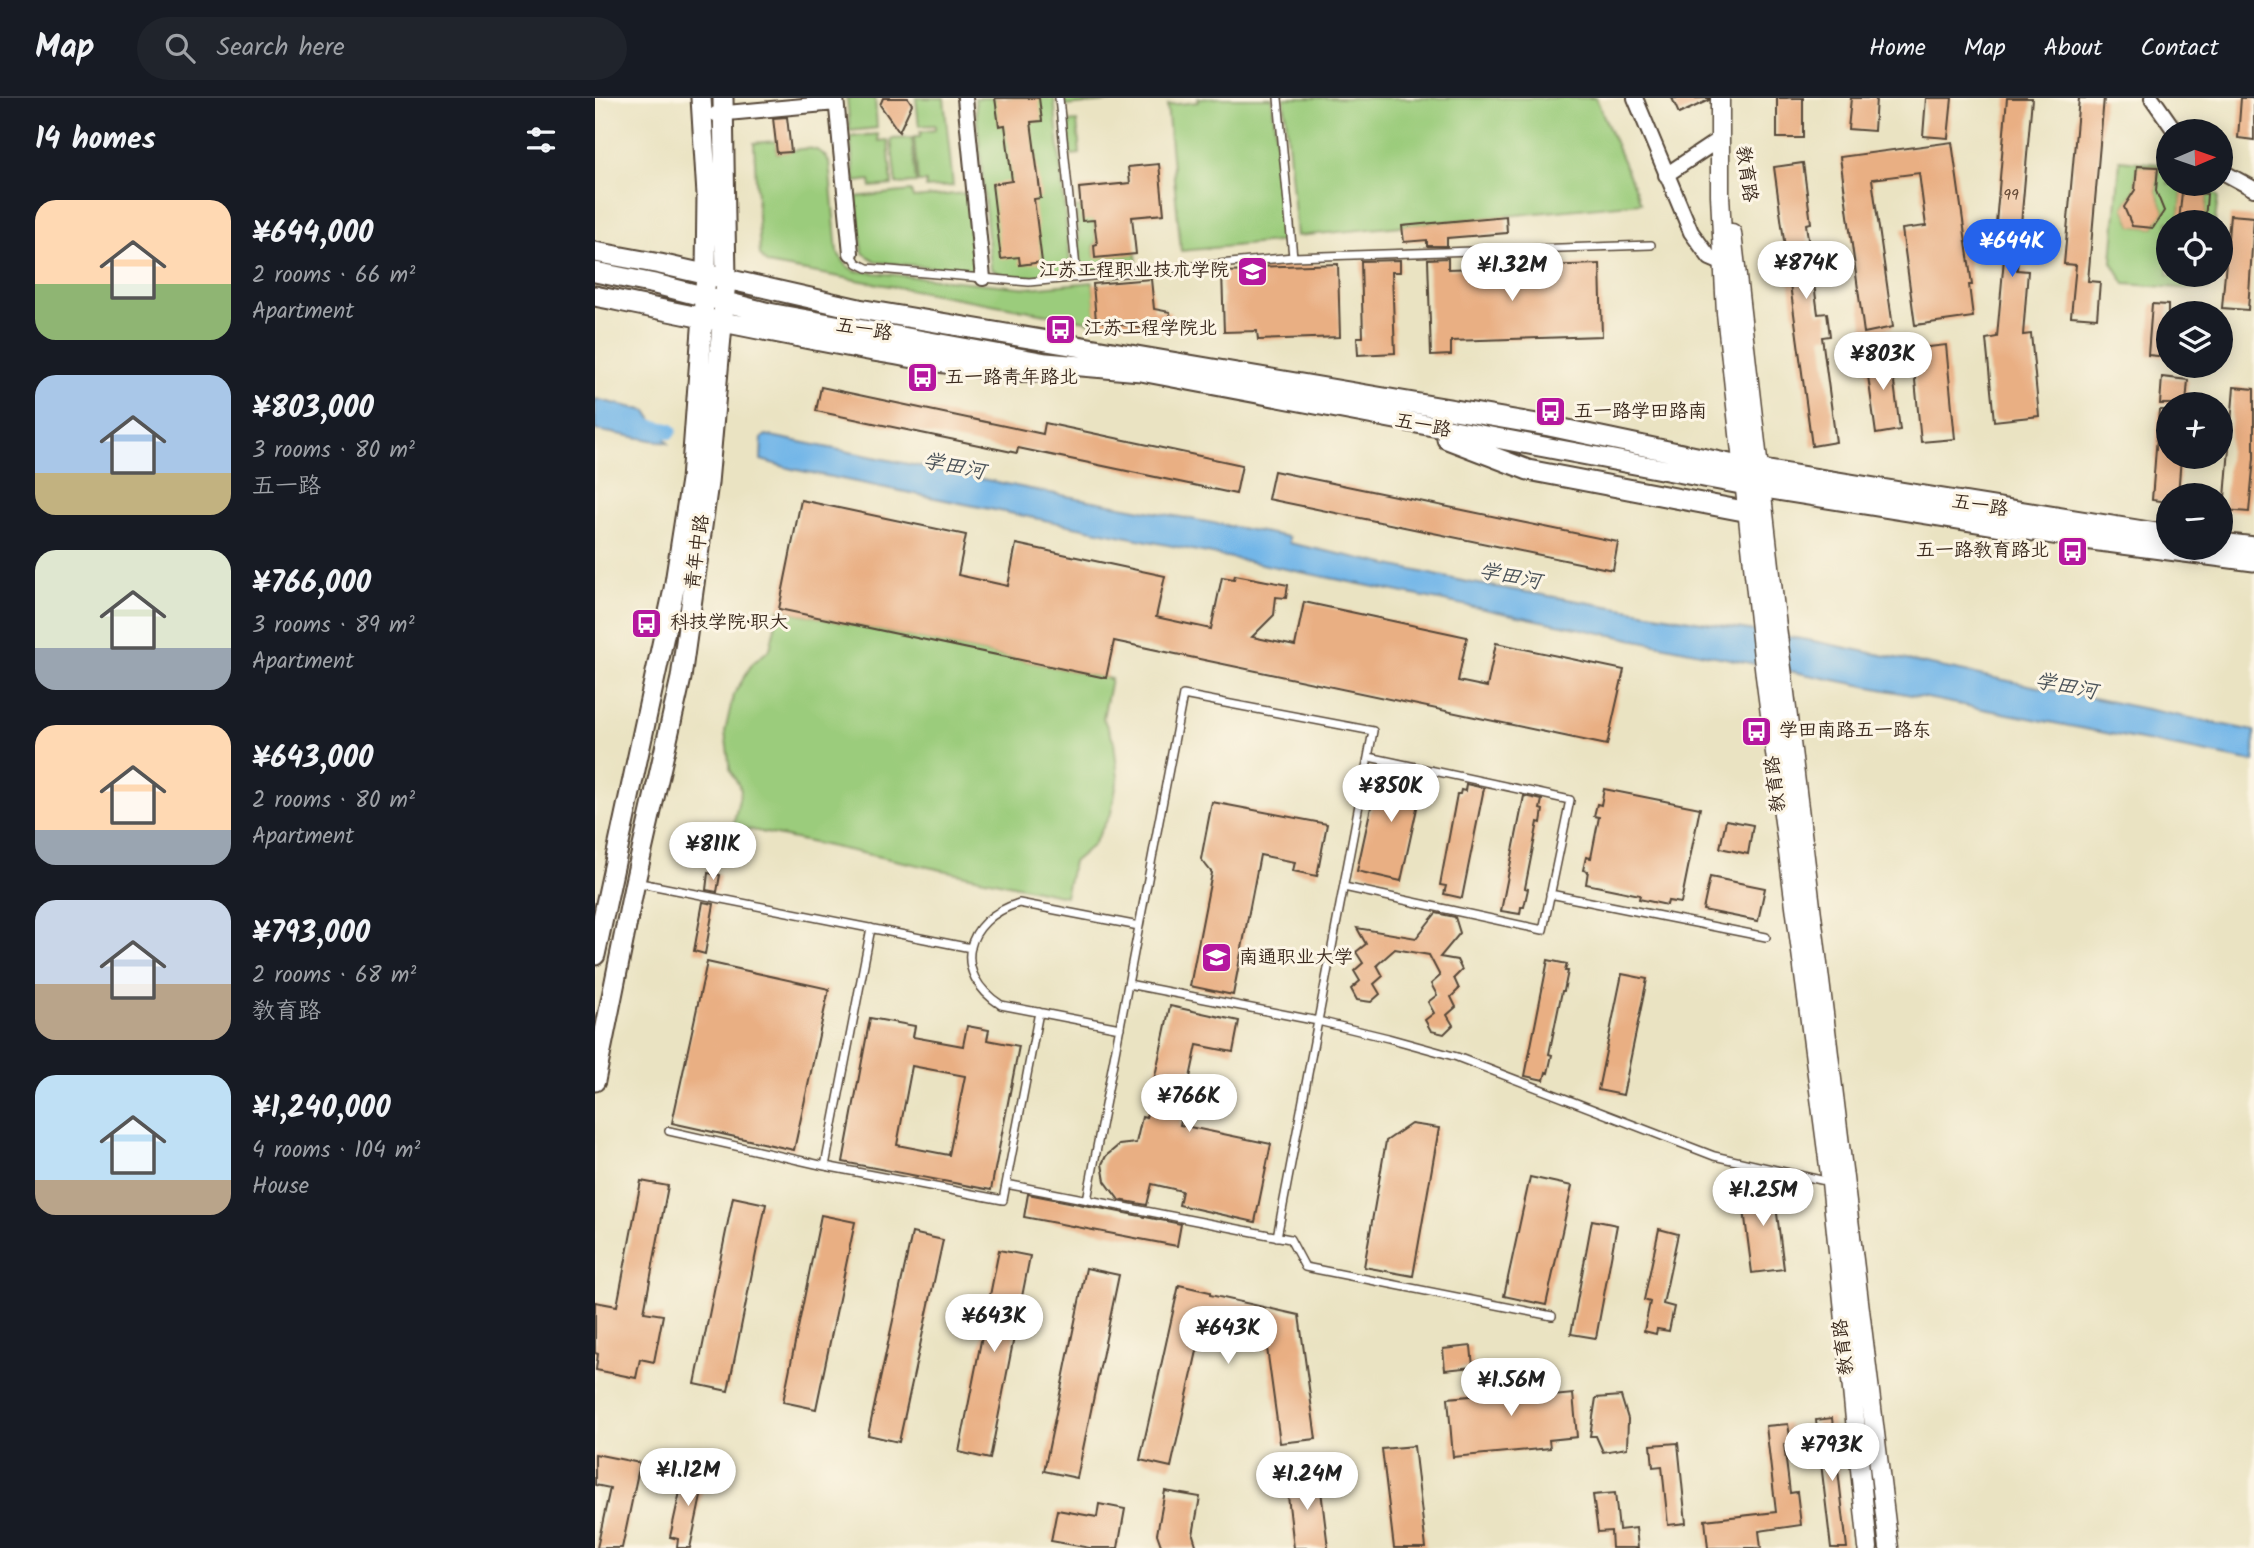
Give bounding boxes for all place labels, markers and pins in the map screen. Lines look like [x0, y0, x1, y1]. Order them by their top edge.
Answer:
pin: ¥644K [1963, 220, 2061, 279]
pin: ¥874K [1757, 242, 1855, 301]
pin: ¥1.32M [1455, 244, 1569, 303]
school or university icon: 江苏工程职业技术学院 [1235, 254, 1269, 288]
place label: 江苏工程职业技术学院 [1039, 256, 1229, 286]
bus stop icon: 江苏工程学院北 [1044, 312, 1078, 346]
place label: 江苏工程学院北 [1084, 314, 1217, 344]
pin: ¥803K [1834, 332, 1932, 392]
bus stop icon: 五一路青年路北 [905, 361, 939, 395]
place label: 五一路青年路北 [945, 363, 1078, 393]
bus stop icon: 五一路学田路南 [1534, 395, 1568, 429]
place label: 五一路学田路南 [1574, 397, 1707, 427]
bus stop icon: 五一路教育路北 [2055, 534, 2089, 568]
place label: 五一路教育路北 [1916, 536, 2049, 566]
bus stop icon: 科技学院·职大 [630, 606, 664, 640]
place label: 科技学院·职大 [670, 608, 789, 638]
bus stop icon: 学田南路五一路东 [1739, 714, 1773, 748]
place label: 学田南路五一路东 [1779, 716, 1931, 746]
pin: ¥850K [1342, 764, 1440, 824]
pin: ¥811K [664, 822, 762, 882]
school or university icon: 南通职业大学 [1199, 941, 1233, 975]
place label: 南通职业大学 [1239, 943, 1353, 973]
pin: ¥766K [1140, 1074, 1238, 1134]
pin: ¥1.25M [1706, 1168, 1820, 1228]
pin: ¥643K [945, 1294, 1043, 1354]
pin: ¥643K [1179, 1306, 1277, 1366]
pin: ¥1.56M [1454, 1358, 1568, 1418]
pin: ¥793K [1783, 1424, 1881, 1483]
pin: ¥1.12M [631, 1448, 745, 1508]
pin: ¥1.24M [1250, 1452, 1364, 1512]

